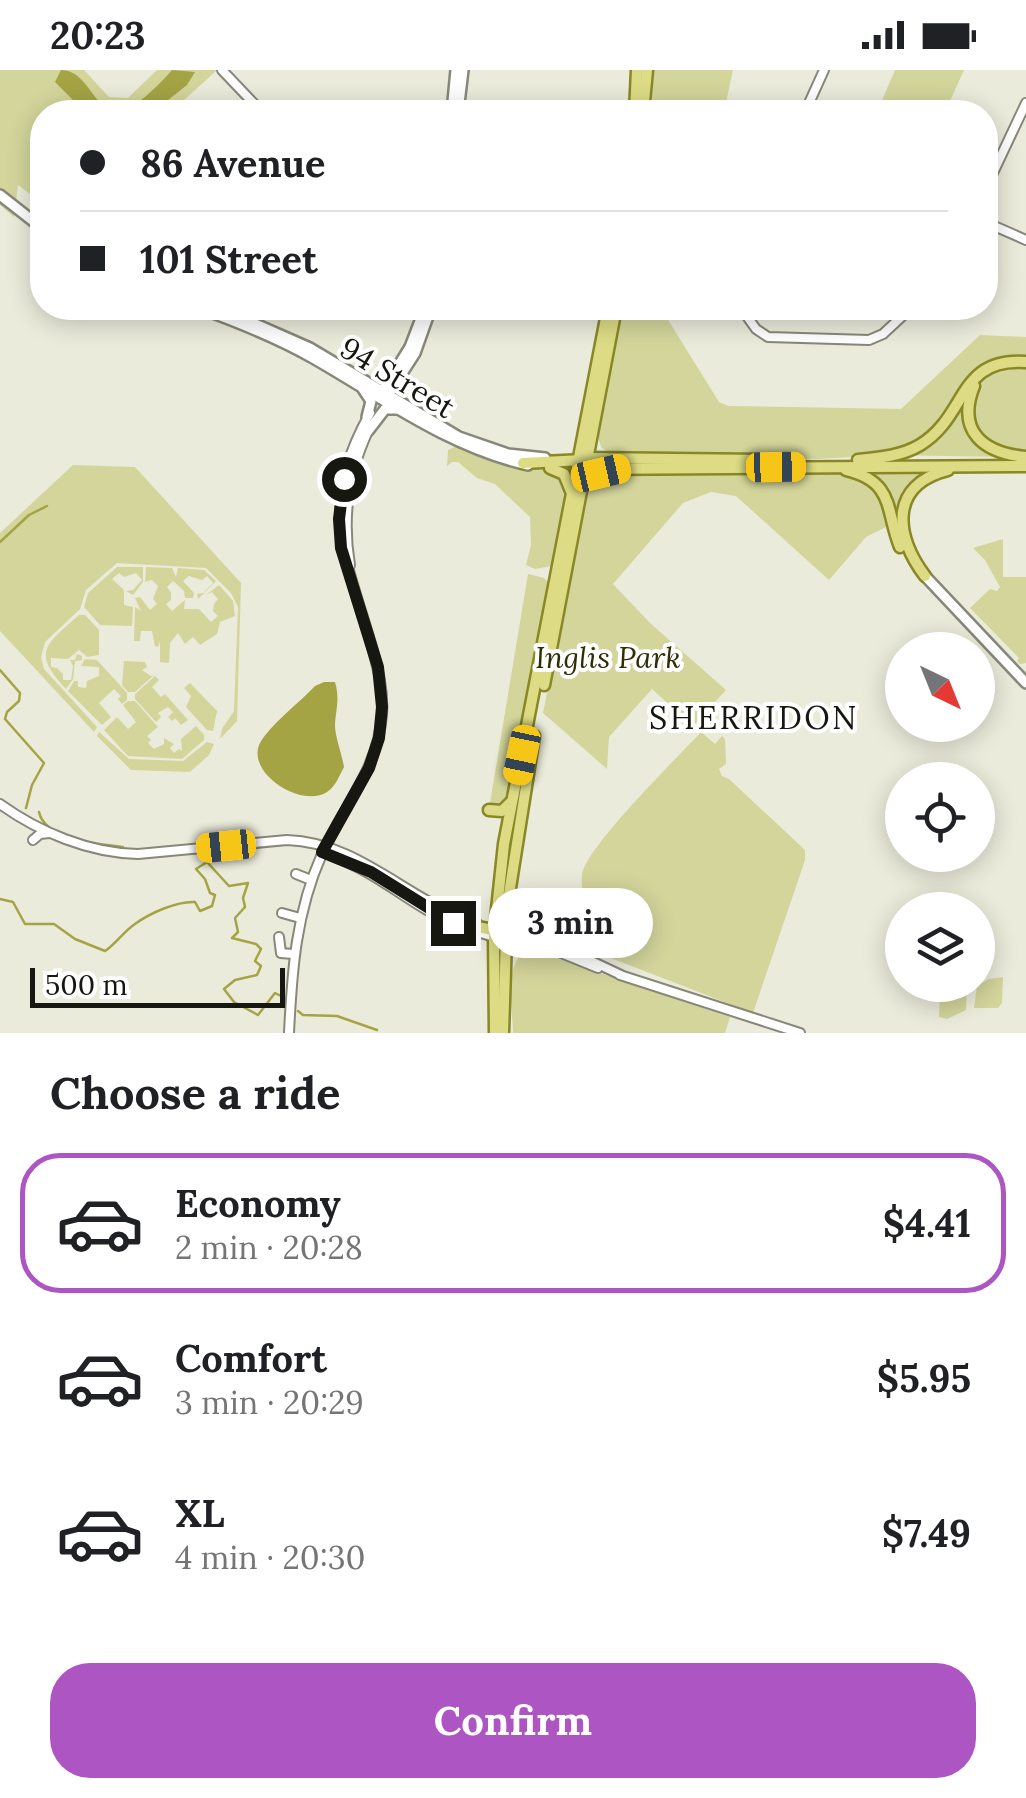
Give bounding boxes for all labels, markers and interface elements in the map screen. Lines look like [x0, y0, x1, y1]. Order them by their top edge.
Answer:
text: 20:23 [50, 11, 145, 59]
text: 86 Avenue [140, 139, 326, 187]
text: 101 Street [140, 235, 318, 283]
street label: 94 Street [333, 328, 462, 426]
car [746, 451, 806, 483]
car [568, 452, 634, 494]
route start [322, 457, 367, 502]
north arrow [885, 632, 995, 742]
map controls [885, 632, 995, 1002]
park label: Inglis Park [535, 638, 681, 676]
district label: SHERRIDON [649, 697, 859, 738]
car [501, 723, 543, 787]
button: locate [885, 762, 995, 872]
car [195, 828, 257, 864]
callout: 3 min [488, 888, 653, 958]
button: layers [885, 892, 995, 1002]
route end [431, 901, 476, 946]
text: 3 min [527, 902, 614, 943]
scale bar [30, 963, 285, 1008]
text: 500 m [45, 967, 127, 1003]
text: Choose a ride [50, 1064, 340, 1121]
icon: car [55, 1178, 145, 1268]
text: Economy [175, 1179, 341, 1227]
text: $4.41 [883, 1199, 971, 1247]
text: 2 min · 20:28 [175, 1227, 363, 1268]
icon: car [55, 1333, 145, 1423]
text: Comfort [175, 1334, 327, 1382]
text: $5.95 [877, 1354, 971, 1402]
text: 3 min · 20:29 [175, 1382, 364, 1423]
icon: car [55, 1488, 145, 1578]
text: XL [175, 1489, 225, 1537]
text: $7.49 [882, 1509, 971, 1557]
text: 4 min · 20:30 [175, 1537, 365, 1578]
button: Confirm [50, 1663, 976, 1778]

